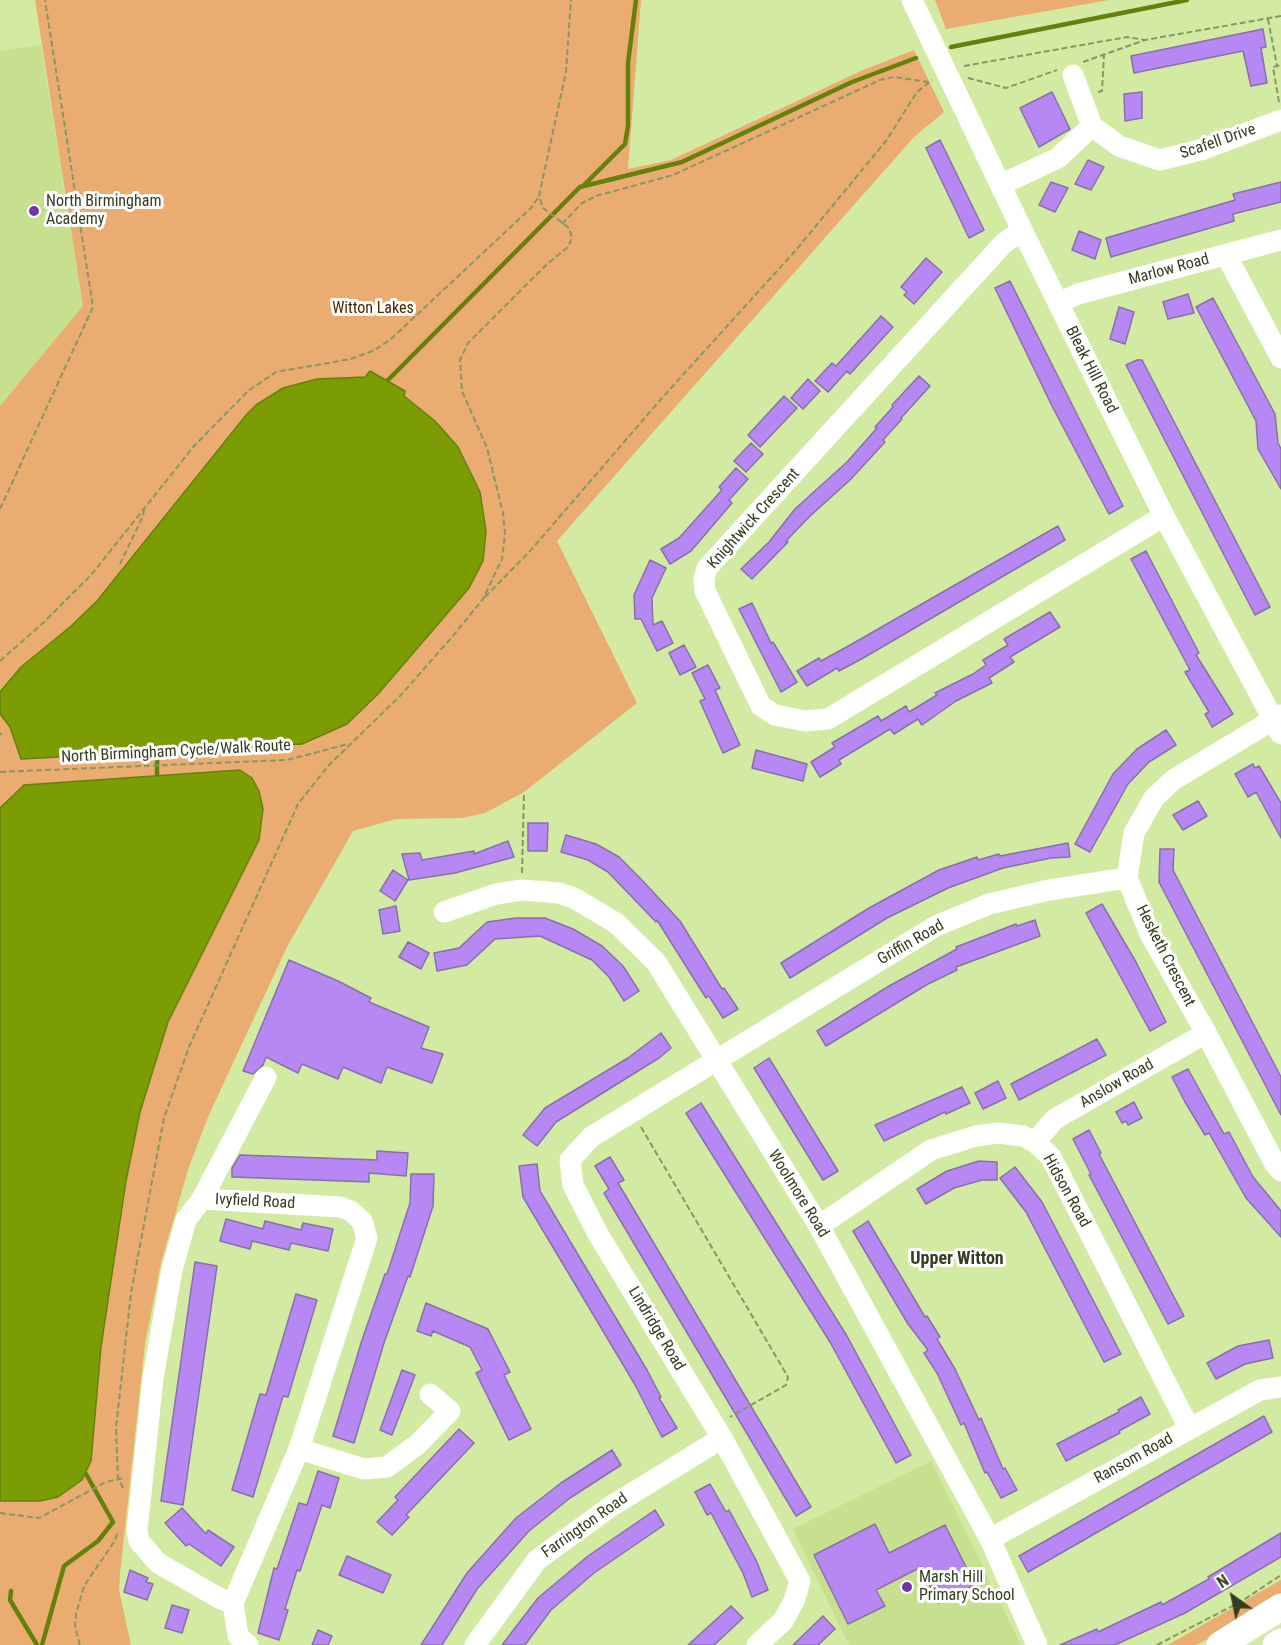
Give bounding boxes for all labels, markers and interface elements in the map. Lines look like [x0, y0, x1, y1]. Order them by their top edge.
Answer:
street label: Scafell Drive [1178, 120, 1258, 164]
place label: North Birmingham Academy [46, 192, 161, 230]
marker: North Birmingham Academy [27, 204, 41, 218]
street label: Marlow Road [1127, 250, 1211, 290]
park label: Witton Lakes [332, 299, 414, 319]
street label: Bleak Hill Road [1061, 323, 1121, 417]
street label: Knightwick Crescent [704, 465, 804, 573]
street label: North Birmingham Cycle/Walk Route [61, 736, 291, 768]
street label: Hesketh Crescent [1131, 902, 1199, 1010]
street label: Griffin Road [874, 916, 948, 970]
street label: Anslow Road [1077, 1055, 1157, 1113]
street label: Woolmore Road [763, 1147, 833, 1241]
street label: Hidson Road [1038, 1151, 1094, 1231]
street label: Ivyfield Road [214, 1190, 296, 1214]
district label: Upper Witton [910, 1248, 1004, 1270]
street label: Lindridge Road [623, 1283, 689, 1375]
street label: Ransom Road [1091, 1429, 1177, 1489]
street label: Farrington Road [538, 1489, 632, 1563]
north arrow [1203, 1567, 1263, 1627]
place label: Marsh Hill Primary School [919, 1568, 1015, 1606]
text: N [1214, 1571, 1232, 1592]
marker: Marsh Hill Primary School [900, 1580, 914, 1594]

